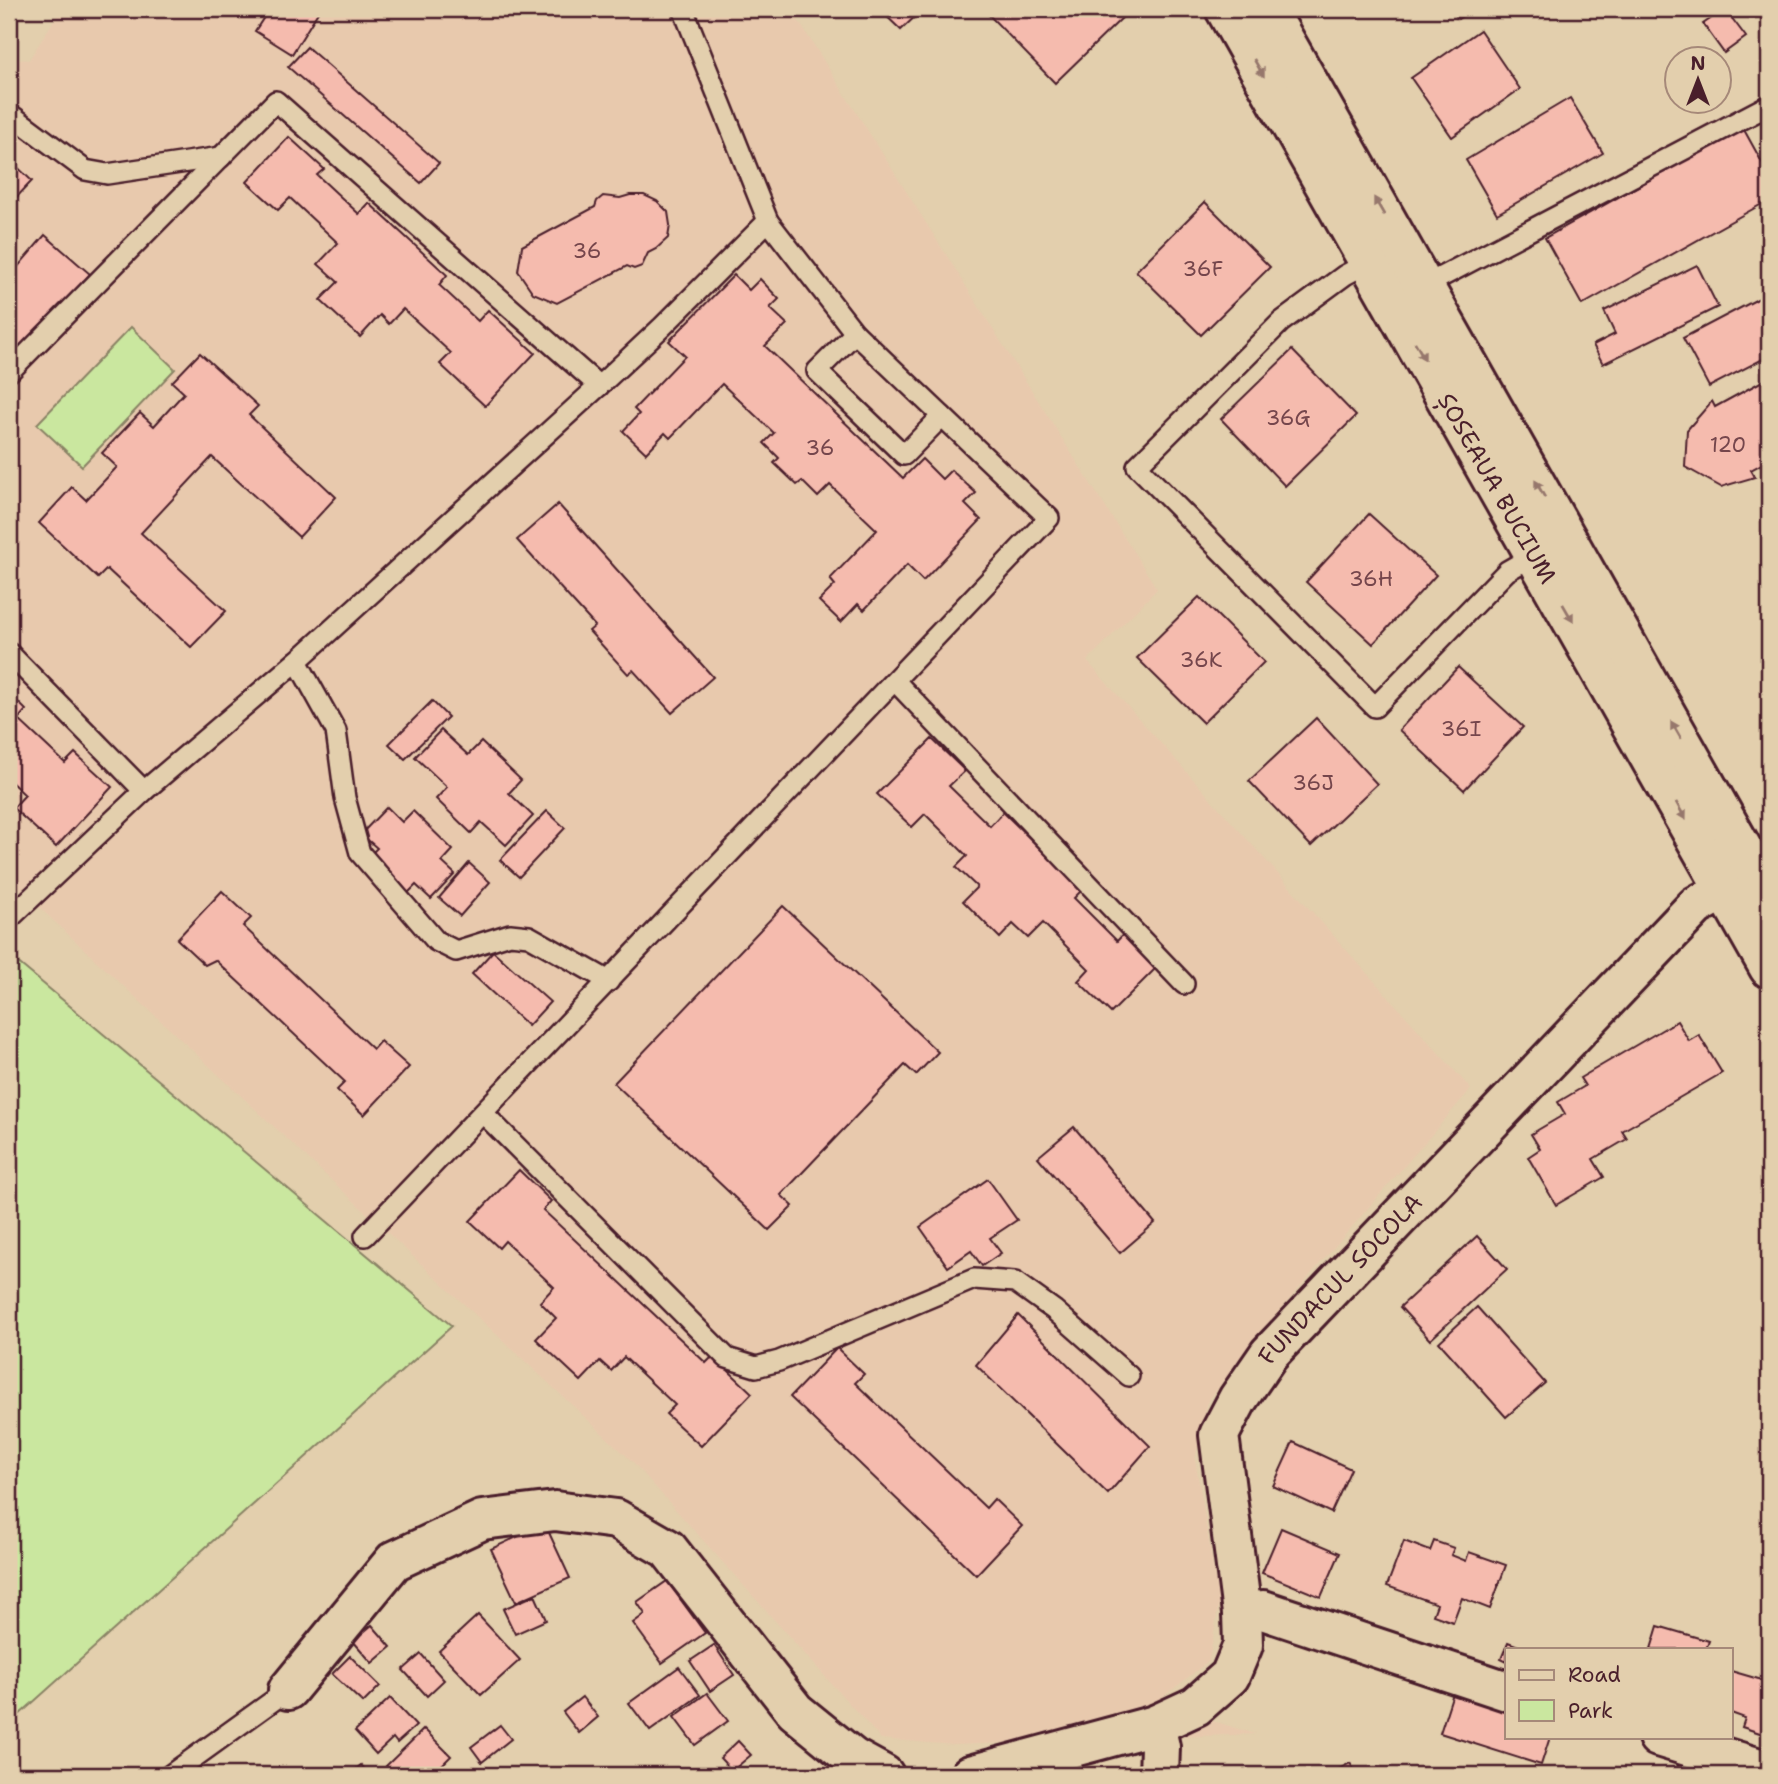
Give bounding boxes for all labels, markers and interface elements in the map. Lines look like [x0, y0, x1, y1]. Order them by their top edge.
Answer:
north arrow [1662, 46, 1732, 116]
text: N [1690, 51, 1706, 76]
one-way arrow [1253, 58, 1265, 78]
one-way arrow [1373, 196, 1385, 216]
house number: 36 [573, 237, 601, 265]
house number: 36F [1183, 255, 1223, 283]
one-way arrow [1414, 341, 1426, 361]
street label: ȘOSEAUA BUCIUM [1430, 387, 1564, 589]
house number: 36G [1266, 404, 1311, 432]
house number: 120 [1710, 431, 1746, 459]
house number: 36 [806, 434, 834, 462]
one-way arrow [1533, 480, 1546, 499]
house number: 36H [1349, 565, 1393, 593]
one-way arrow [1562, 603, 1574, 622]
house number: 36K [1180, 646, 1223, 674]
house number: 36I [1441, 715, 1481, 743]
one-way arrow [1670, 720, 1682, 739]
house number: 36J [1292, 769, 1334, 797]
one-way arrow [1675, 801, 1687, 820]
street label: FUNDACUL SOCOLA [1251, 1187, 1429, 1371]
legend [1505, 1648, 1732, 1738]
text: Road [1568, 1661, 1621, 1689]
text: Park [1568, 1697, 1613, 1725]

